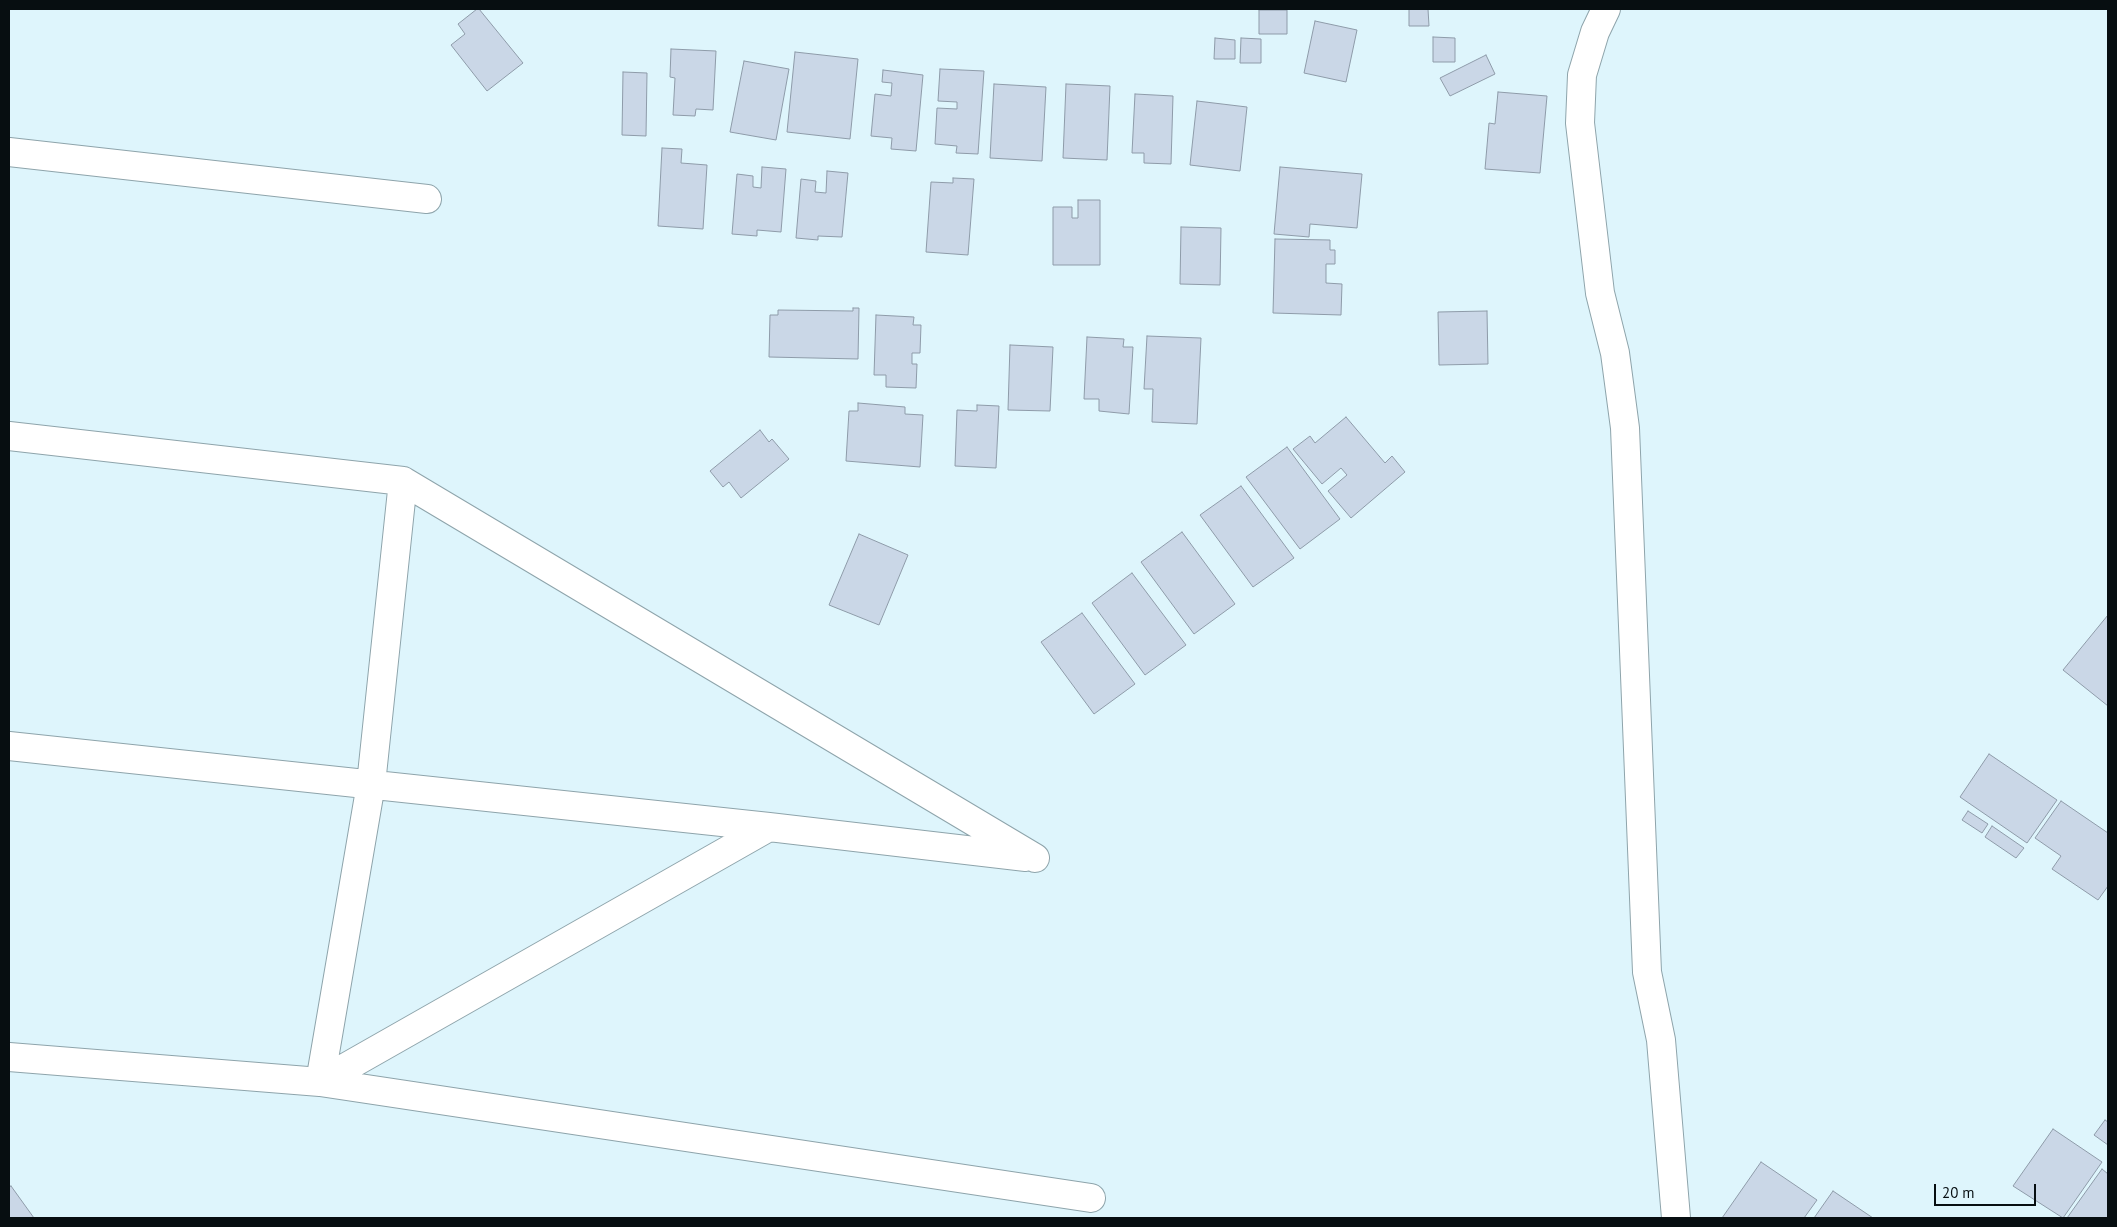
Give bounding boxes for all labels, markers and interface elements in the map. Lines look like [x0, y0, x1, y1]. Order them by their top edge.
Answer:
scale bar [1937, 1174, 2040, 1206]
text: 20 m [1942, 1183, 1975, 1202]

